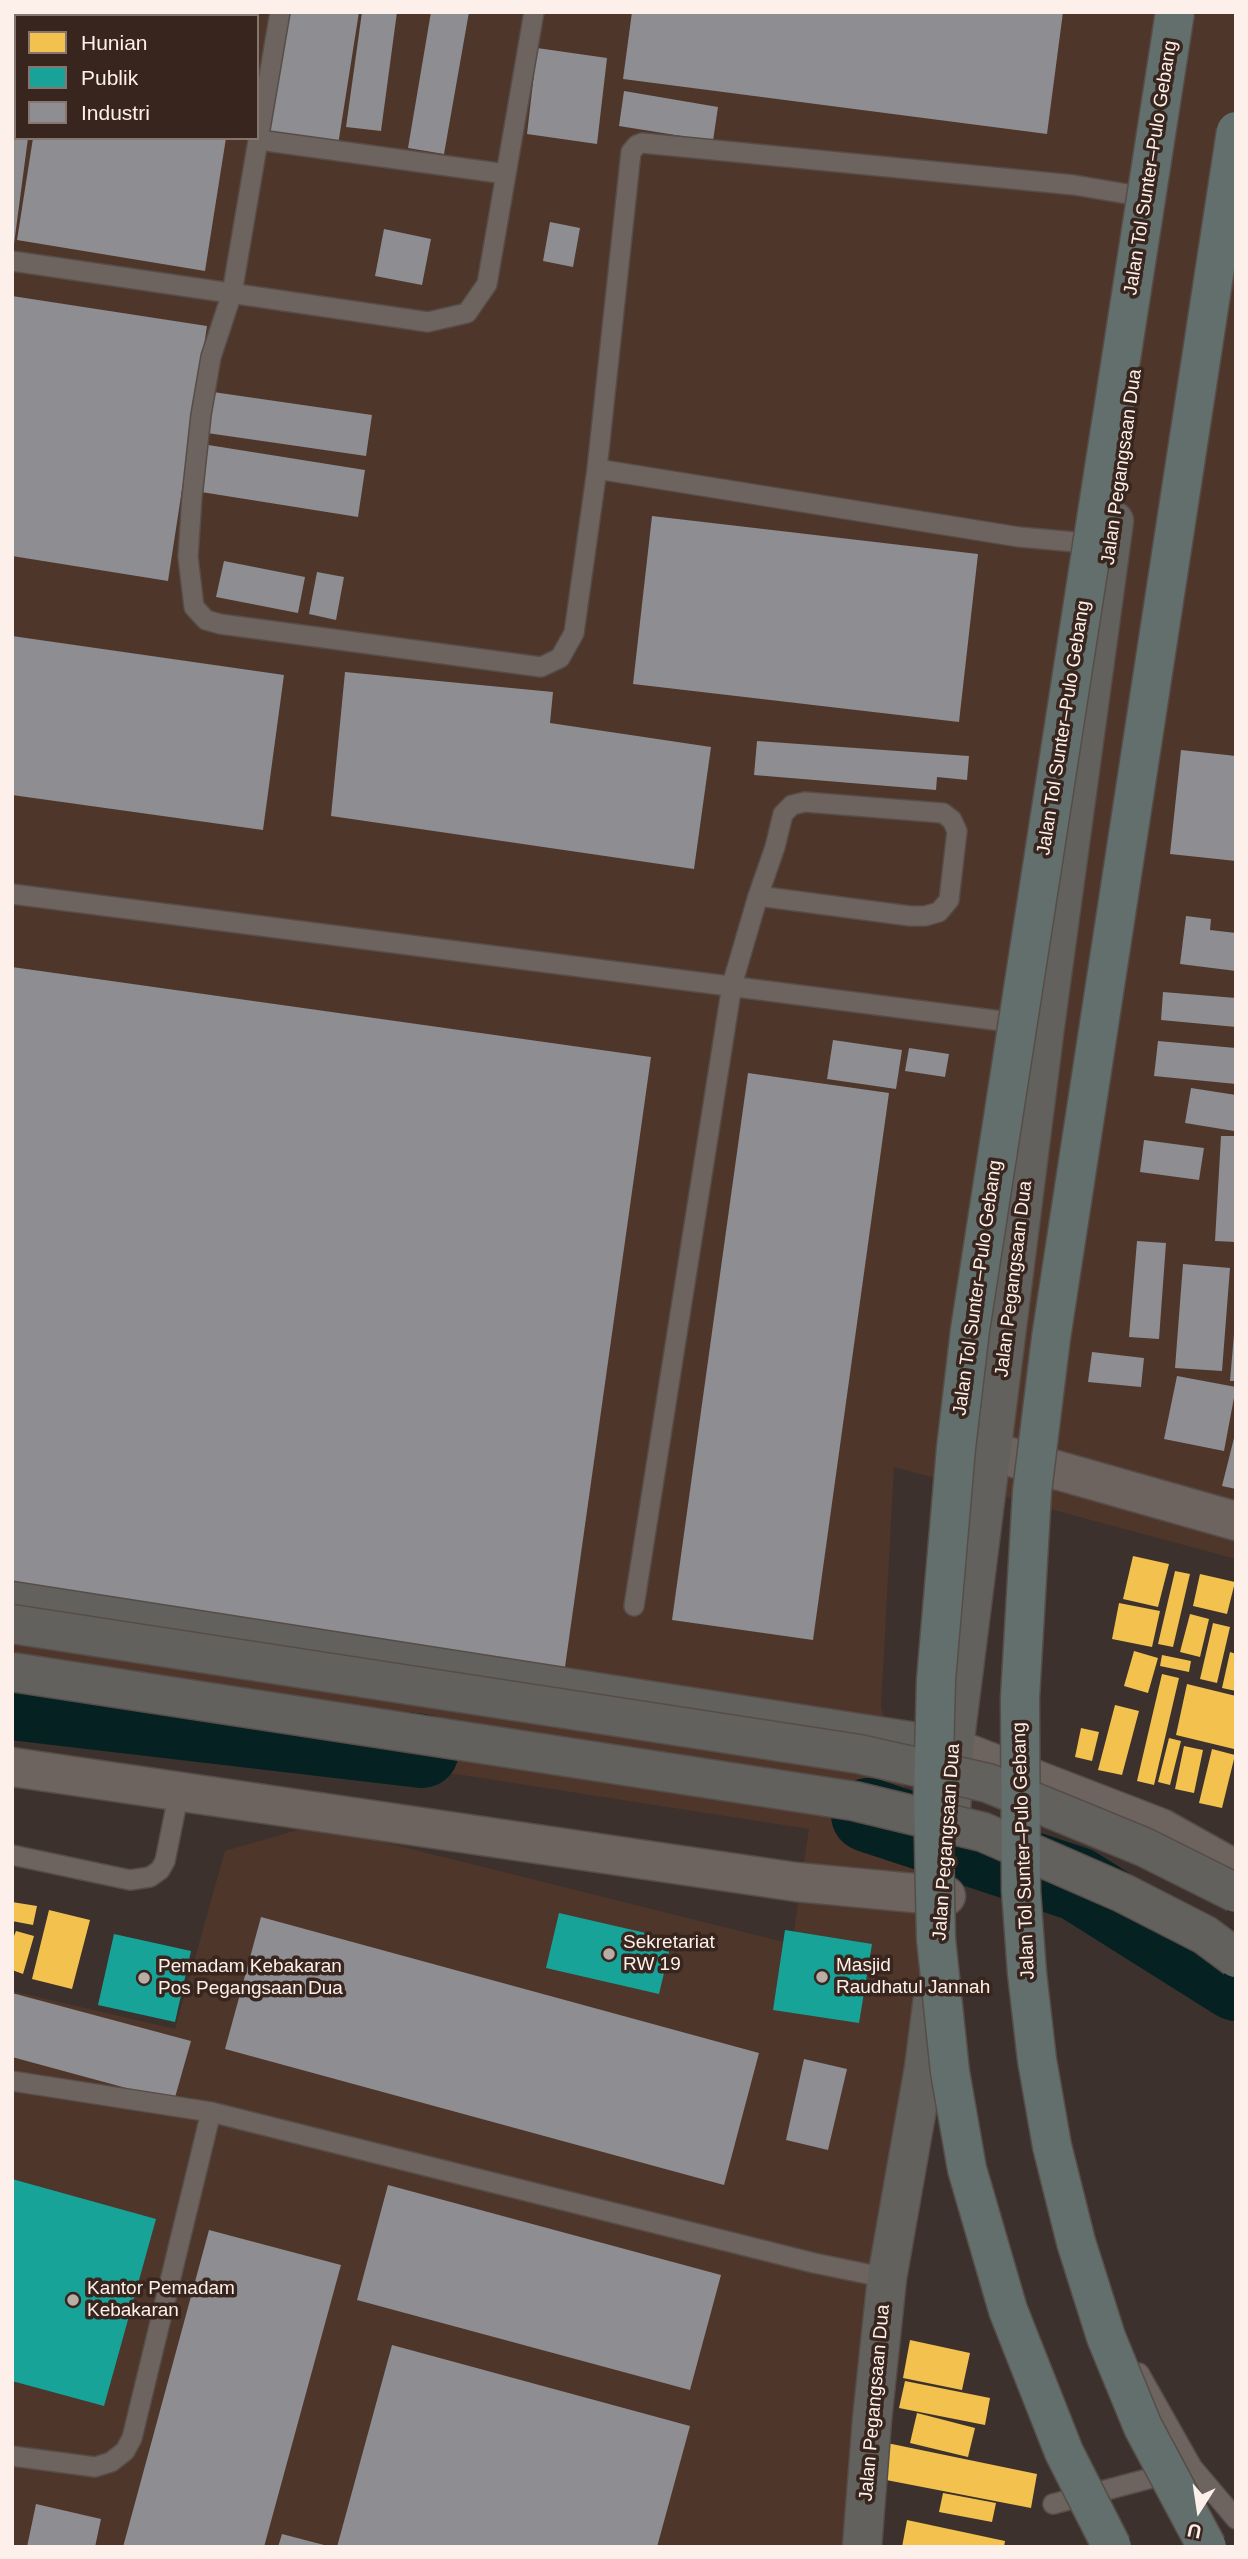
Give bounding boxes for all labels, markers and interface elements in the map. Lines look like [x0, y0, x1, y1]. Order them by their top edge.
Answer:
legend [14, 14, 259, 140]
text: Hunian [81, 31, 148, 54]
street label: Jalan Tol Sunter–Pulo Gebang [1120, 39, 1182, 297]
text: Publik [81, 66, 138, 89]
text: Industri [81, 101, 150, 124]
street label: Jalan Pegangsaan Dua [1097, 368, 1147, 566]
street label: Jalan Tol Sunter–Pulo Gebang [1033, 599, 1095, 857]
street label: Jalan Tol Sunter–Pulo Gebang [949, 1159, 1007, 1417]
street label: Jalan Pegangsaan Dua [991, 1180, 1037, 1378]
street label: Jalan Tol Sunter–Pulo Gebang [1008, 1722, 1040, 1980]
street label: Jalan Pegangsaan Dua [929, 1743, 965, 1941]
place label: Sekretariat RW 19 [623, 1932, 715, 1976]
marker: Sekretariat RW 19 [601, 1946, 617, 1962]
place label: Masjid Raudhatul Jannah [836, 1955, 990, 1999]
place label: Pemadam Kebakaran Pos Pegangsaan Dua [158, 1956, 343, 2000]
marker: Masjid Raudhatul Jannah [814, 1969, 830, 1985]
marker: Pemadam Kebakaran Pos Pegangsaan Dua [136, 1970, 152, 1986]
place label: Kantor Pemadam Kebakaran [87, 2278, 235, 2322]
marker: Kantor Pemadam Kebakaran [65, 2292, 81, 2308]
street label: Jalan Pegangsaan Dua [855, 2304, 895, 2502]
north arrow [1164, 2475, 1234, 2545]
text: U [1186, 2519, 1203, 2543]

